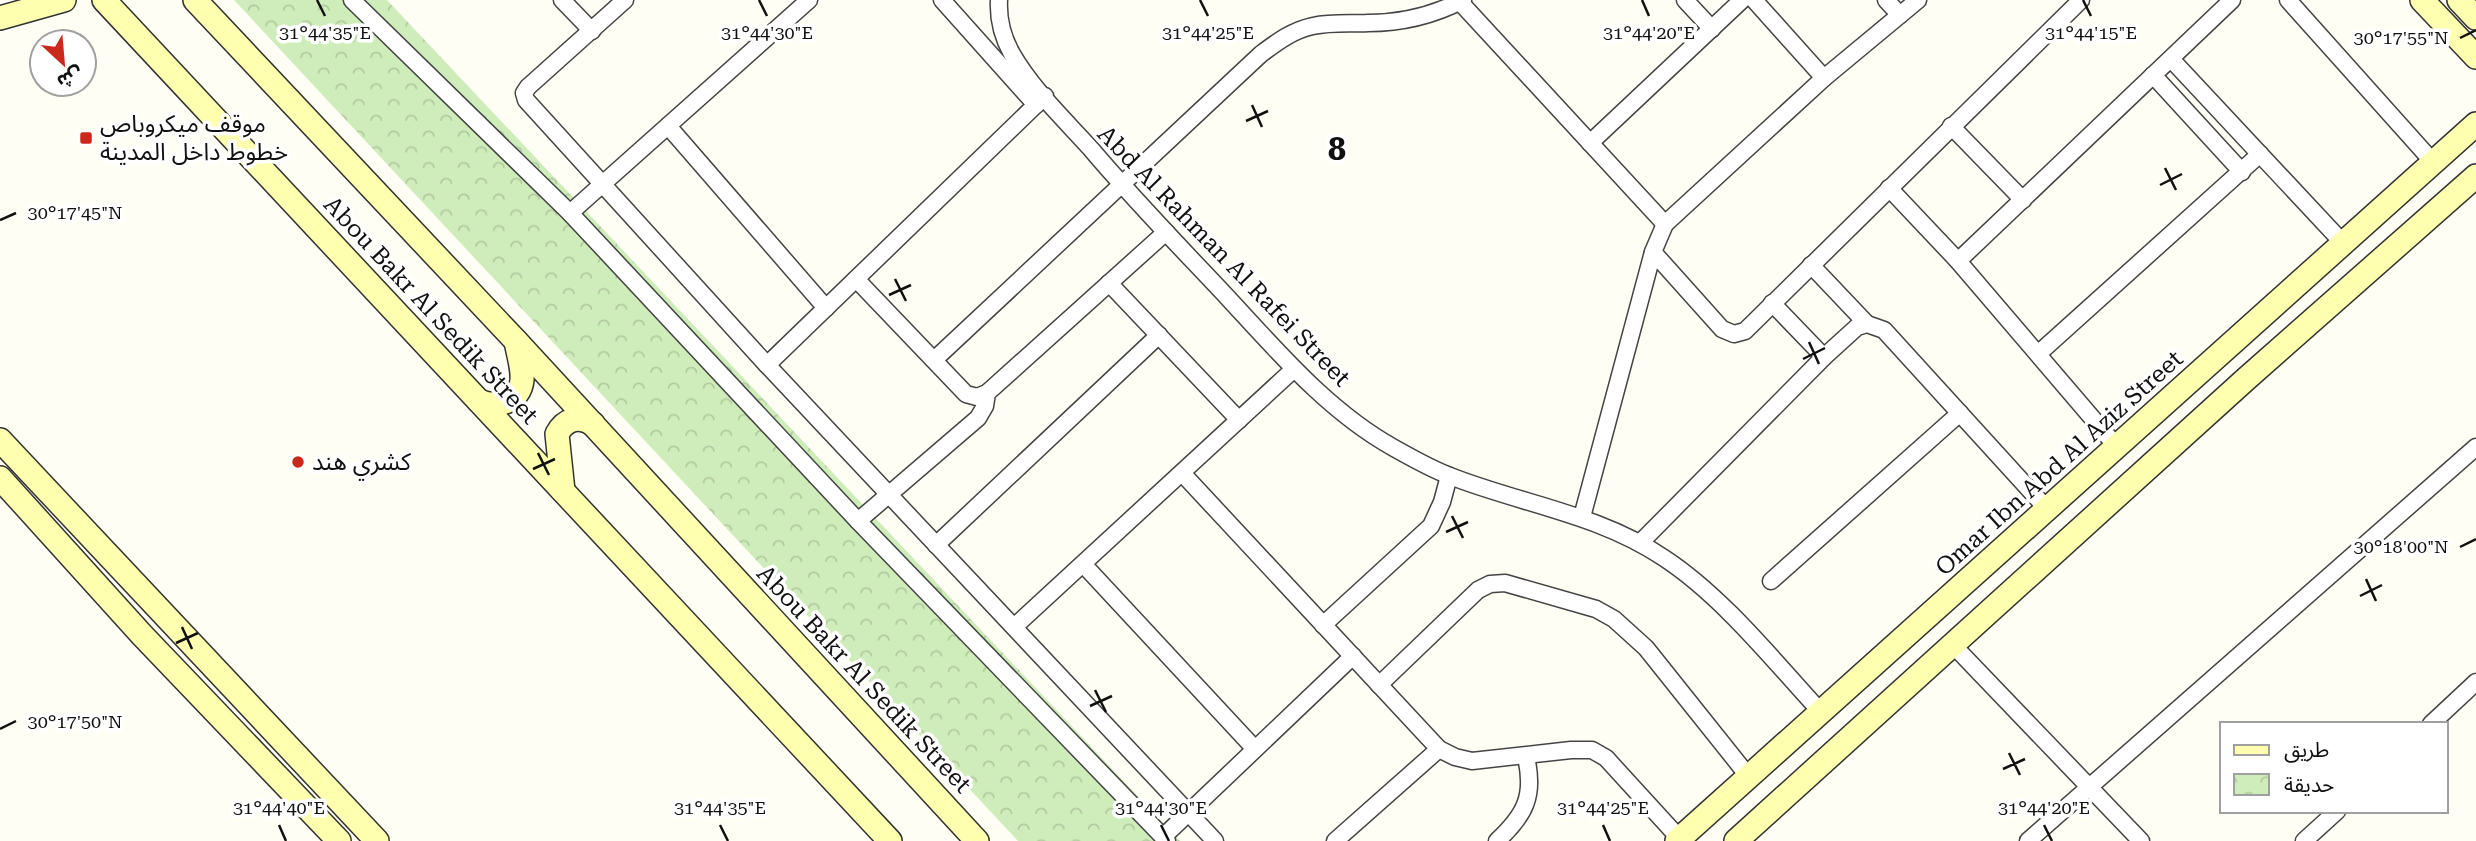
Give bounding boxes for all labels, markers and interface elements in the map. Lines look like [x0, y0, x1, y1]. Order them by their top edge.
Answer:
text: 31°44'35"E [279, 22, 371, 43]
text: 31°44'30"E [721, 22, 813, 43]
text: 31°44'25"E [1162, 22, 1254, 43]
text: 31°44'20"E [1603, 22, 1695, 43]
text: 31°44'15"E [2045, 22, 2137, 43]
text: 30°17'55"N [2354, 27, 2448, 48]
north arrow [28, 28, 98, 98]
text: ش [53, 62, 87, 94]
place label: موقف ميكروباص خطوط داخل المدينة [100, 110, 288, 166]
street label: Abd Al Rahman Al Rafei Street [1092, 120, 1356, 392]
marker: موقف ميكروباص خطوط داخل المدينة [78, 130, 94, 146]
district label: 8 [1328, 130, 1348, 168]
street label: Abou Bakr Al Sedik Street [318, 190, 544, 430]
text: 30°17'45"N [28, 202, 122, 223]
street label: Omar Ibn Abd Al Aziz Street [1930, 345, 2188, 581]
place label: كشري هند [312, 448, 412, 481]
marker: كشري هند [290, 454, 306, 470]
text: 30°18'00"N [2354, 536, 2448, 557]
street label: Abou Bakr Al Sedik Street [751, 559, 977, 799]
text: 30°17'50"N [28, 711, 122, 732]
legend [2220, 722, 2448, 813]
text: طريق [2284, 738, 2329, 763]
text: حديقة [2284, 773, 2334, 797]
text: 31°44'40"E [233, 797, 325, 818]
text: 31°44'35"E [674, 797, 766, 818]
text: 31°44'30"E [1115, 797, 1207, 818]
text: 31°44'25"E [1557, 797, 1649, 818]
text: 31°44'20"E [1998, 797, 2090, 818]

